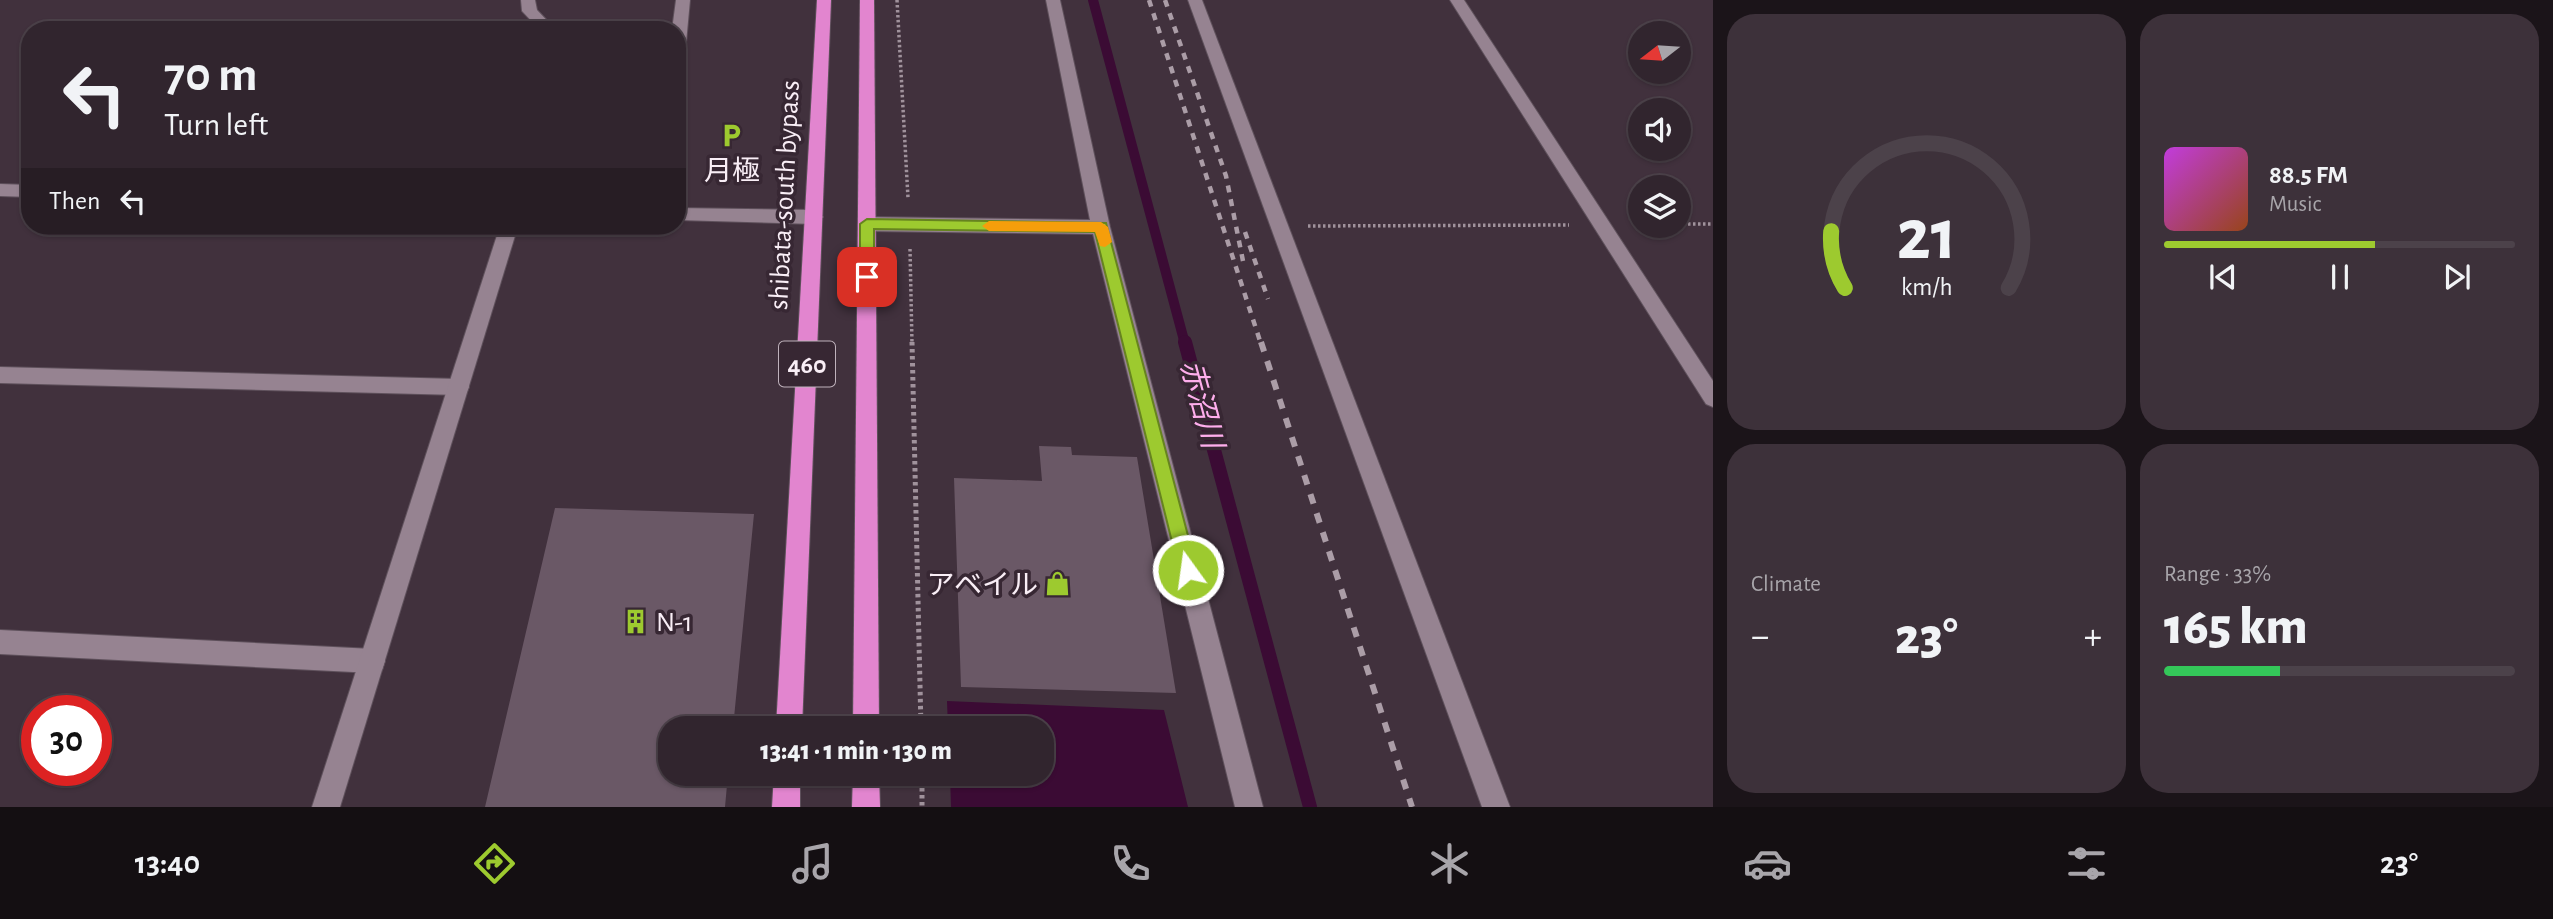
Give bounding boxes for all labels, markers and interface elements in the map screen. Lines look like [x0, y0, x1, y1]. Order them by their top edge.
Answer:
north arrow [1628, 21, 1690, 84]
map controls [1628, 21, 1691, 238]
icon: left [49, 49, 140, 140]
text: 70 m [164, 51, 258, 100]
street label: shibata-south bypass [765, 80, 805, 311]
button: sound [1628, 98, 1691, 161]
text: Turn left [164, 109, 268, 141]
parking icon: 月極 [718, 122, 746, 150]
place label: 月極 [704, 156, 760, 186]
text: 88.5 FM [2269, 162, 2348, 188]
button: layers [1628, 175, 1691, 238]
icon: left [114, 182, 152, 220]
text: Then [49, 188, 100, 214]
text: Music [2269, 193, 2321, 216]
text: 21 [1896, 200, 1957, 273]
pin [837, 247, 897, 307]
icon: arrive [848, 258, 886, 296]
icon: previous [2204, 258, 2242, 296]
icon: pause [2321, 258, 2359, 296]
icon: next [2438, 258, 2476, 296]
text: km/h [1901, 275, 1952, 300]
road number: 460 [779, 342, 835, 386]
water label: 赤沼川 [1175, 356, 1230, 455]
position arrow [1151, 533, 1225, 607]
text: Range · 33% [2164, 563, 2271, 586]
shop icon: アベイル [1044, 570, 1072, 598]
place label: アベイル [927, 572, 1038, 600]
text: Climate [1751, 573, 1821, 596]
text: 165 km [2164, 601, 2308, 653]
building icon: N-1 [622, 607, 650, 635]
place label: N-1 [656, 609, 693, 637]
text: 23° [1895, 611, 1958, 663]
text: − [1751, 618, 1769, 656]
text: + [2084, 618, 2102, 656]
speed limit sign: 30 [21, 695, 112, 786]
text: 13:41 · 1 min · 130 m [760, 738, 952, 764]
icon: directions [470, 839, 519, 888]
icon: music [788, 839, 837, 888]
icon: phone [1106, 839, 1155, 888]
icon: climate [1425, 839, 1474, 888]
icon: car [1743, 839, 1792, 888]
icon: filters [2062, 839, 2111, 888]
text: 13:40 [135, 847, 200, 879]
text: 23° [2380, 847, 2418, 879]

